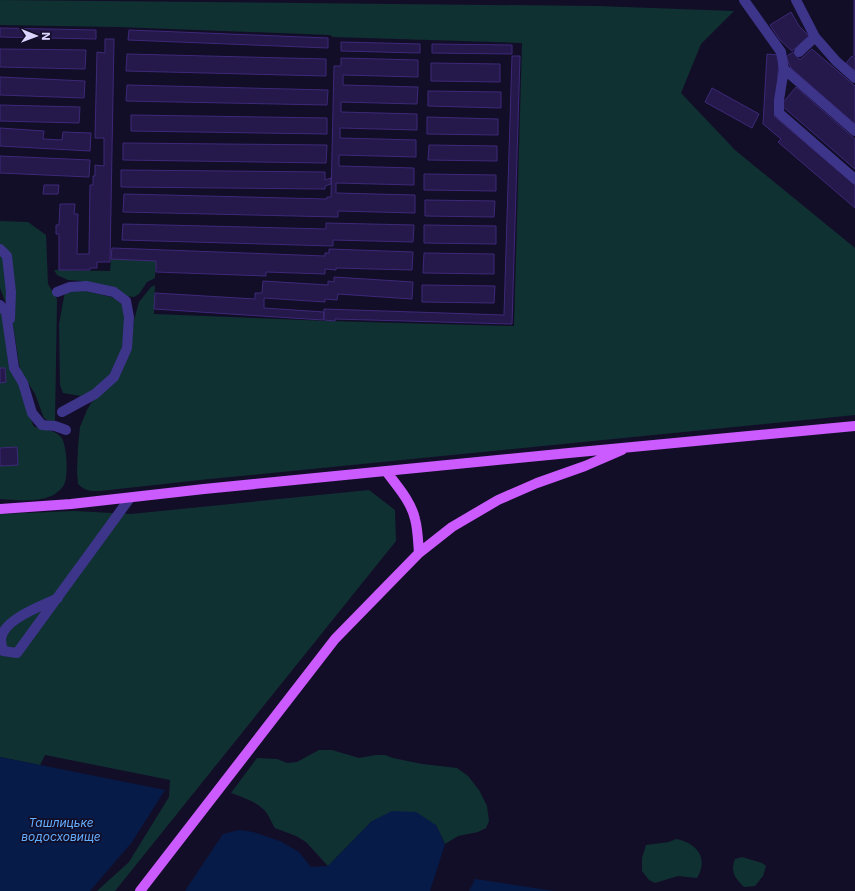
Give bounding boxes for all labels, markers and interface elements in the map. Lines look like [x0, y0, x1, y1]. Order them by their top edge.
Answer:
north arrow [16, 16, 56, 56]
text: N [39, 32, 53, 40]
water label: Ташлицьке водосховище [21, 815, 101, 844]

